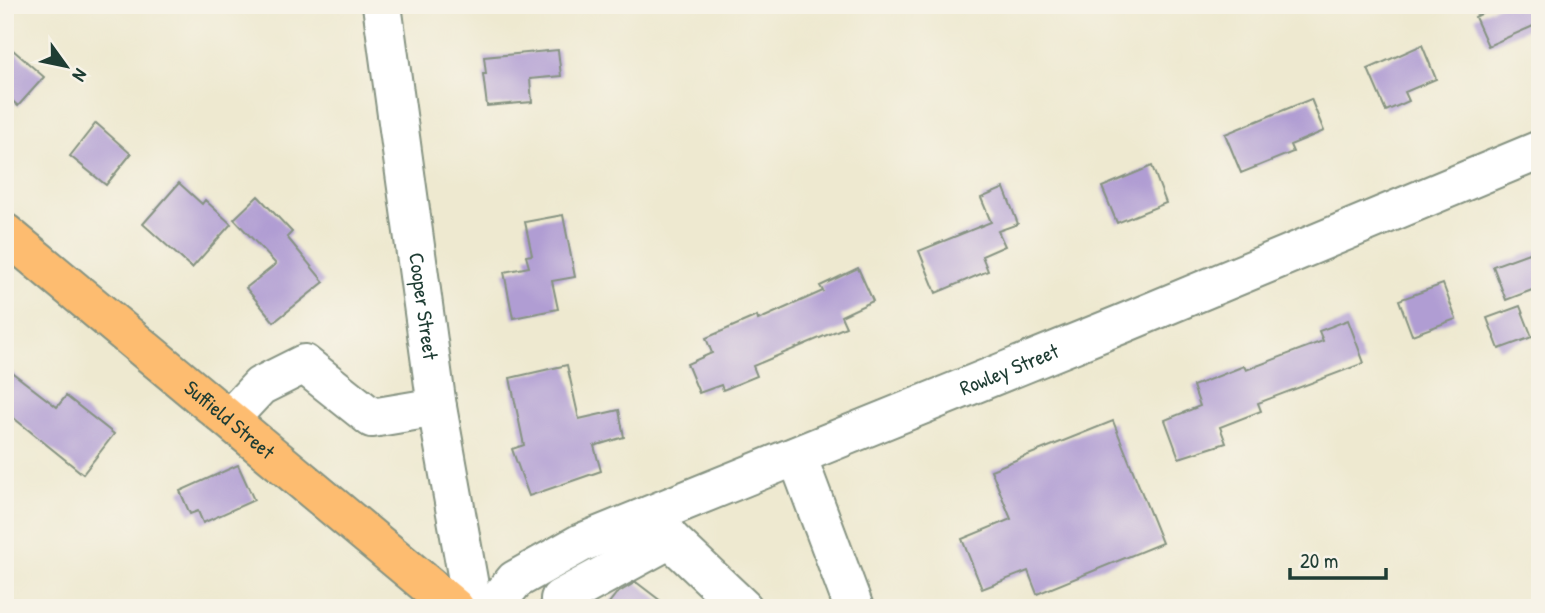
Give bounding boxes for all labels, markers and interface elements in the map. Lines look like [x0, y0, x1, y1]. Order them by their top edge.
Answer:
north arrow [32, 32, 102, 102]
text: N [67, 64, 94, 87]
street label: Cooper Street [402, 251, 445, 362]
street label: Rowley Street [955, 336, 1064, 402]
street label: Suffield Street [178, 373, 282, 466]
scale bar [1290, 536, 1386, 580]
text: 20 m [1300, 546, 1338, 575]

